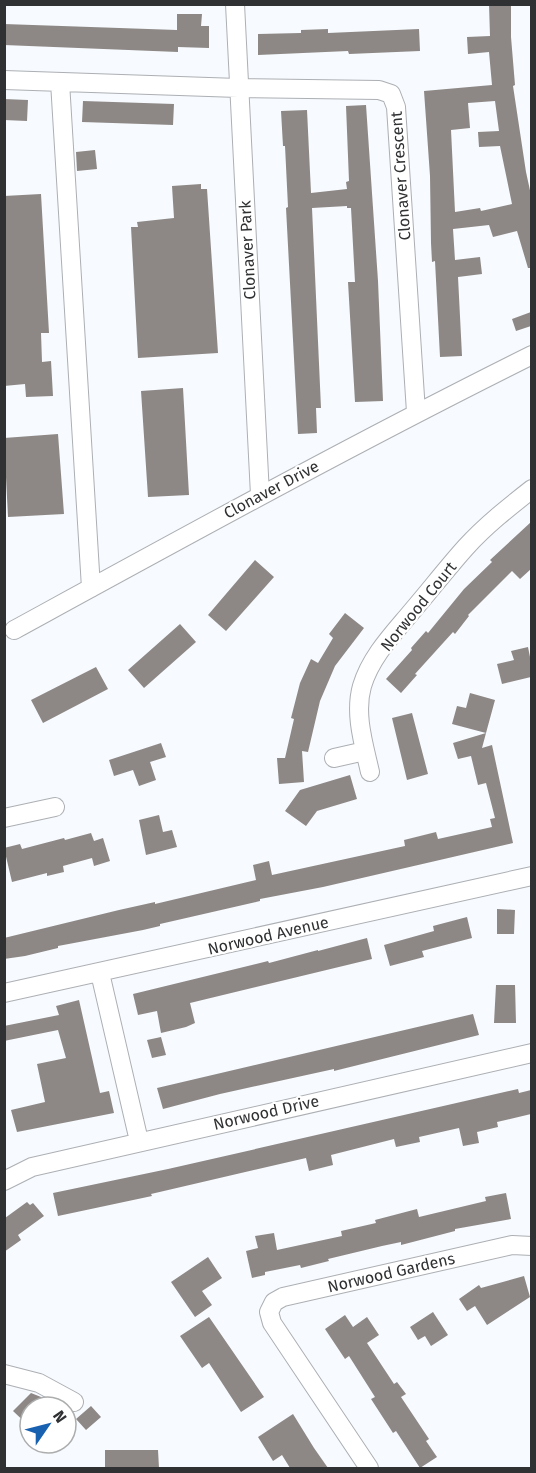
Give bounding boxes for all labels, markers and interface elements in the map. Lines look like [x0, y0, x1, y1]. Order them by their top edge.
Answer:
street label: Clonaver Crescent [386, 111, 414, 241]
street label: Clonaver Park [235, 199, 260, 300]
street label: Clonaver Drive [220, 456, 322, 522]
street label: Norwood Court [376, 558, 460, 655]
street label: Norwood Avenue [206, 912, 330, 959]
street label: Norwood Drive [211, 1091, 321, 1134]
street label: Norwood Gardens [326, 1249, 457, 1296]
north arrow [18, 1395, 78, 1455]
text: N [49, 1407, 71, 1426]

